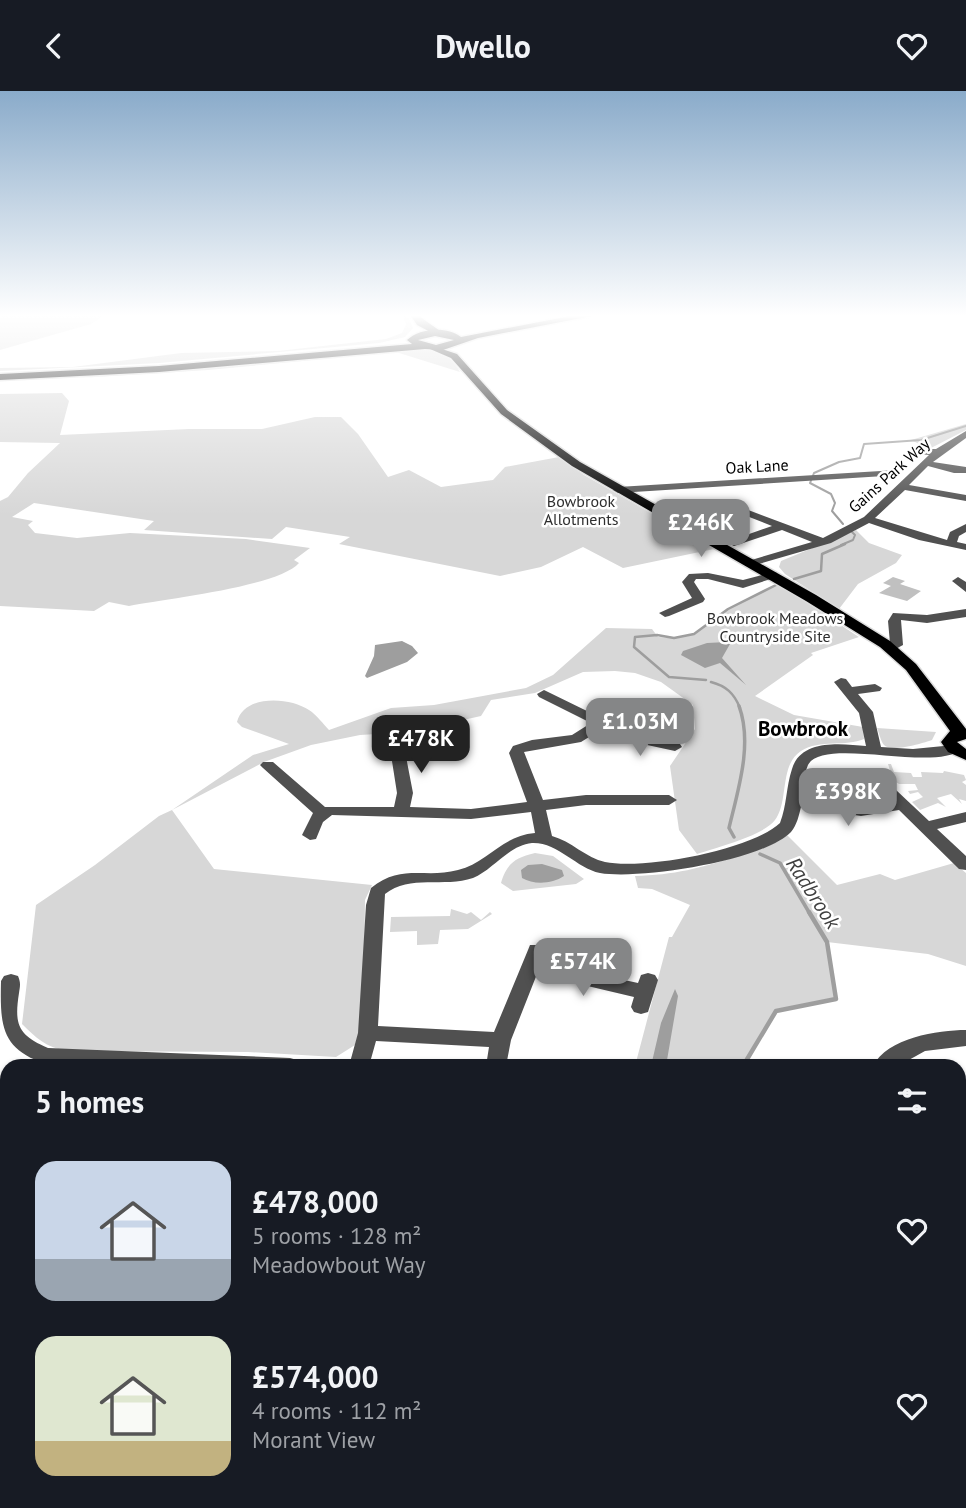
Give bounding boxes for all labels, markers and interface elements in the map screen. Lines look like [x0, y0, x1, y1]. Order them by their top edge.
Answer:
text: Dwello [435, 25, 531, 67]
icon: back [35, 27, 73, 65]
icon: heart [893, 27, 931, 65]
street label: Gains Park Way [844, 433, 934, 517]
street label: Oak Lane [725, 454, 789, 478]
park label: Bowbrook Allotments [544, 491, 619, 529]
pin: £246K [652, 499, 750, 559]
text: £246K [668, 507, 734, 536]
park label: Bowbrook Meadows Countryside Site [707, 608, 843, 646]
pin: £1.03M [583, 699, 697, 758]
text: £1.03M [602, 706, 678, 735]
pin: £478K [372, 715, 470, 775]
district label: Bowbrook [758, 715, 849, 742]
text: £478K [388, 723, 454, 752]
pin: £398K [799, 769, 897, 828]
text: £398K [815, 776, 881, 805]
water label: Radbrook [780, 852, 847, 935]
pin: £574K [534, 939, 632, 998]
text: £574K [550, 946, 616, 975]
text: 5 homes [35, 1082, 144, 1121]
icon: filters [893, 1082, 931, 1120]
text: £478,000 [252, 1182, 379, 1221]
icon: home [91, 1189, 175, 1273]
icon: heart [893, 1212, 931, 1250]
text: 5 rooms · 128 m² [252, 1221, 421, 1250]
text: Meadowbout Way [252, 1250, 426, 1279]
text: £574,000 [252, 1357, 379, 1396]
icon: home [91, 1364, 175, 1448]
icon: heart [893, 1387, 931, 1425]
text: 4 rooms · 112 m² [252, 1396, 421, 1425]
text: Morant View [252, 1425, 375, 1454]

